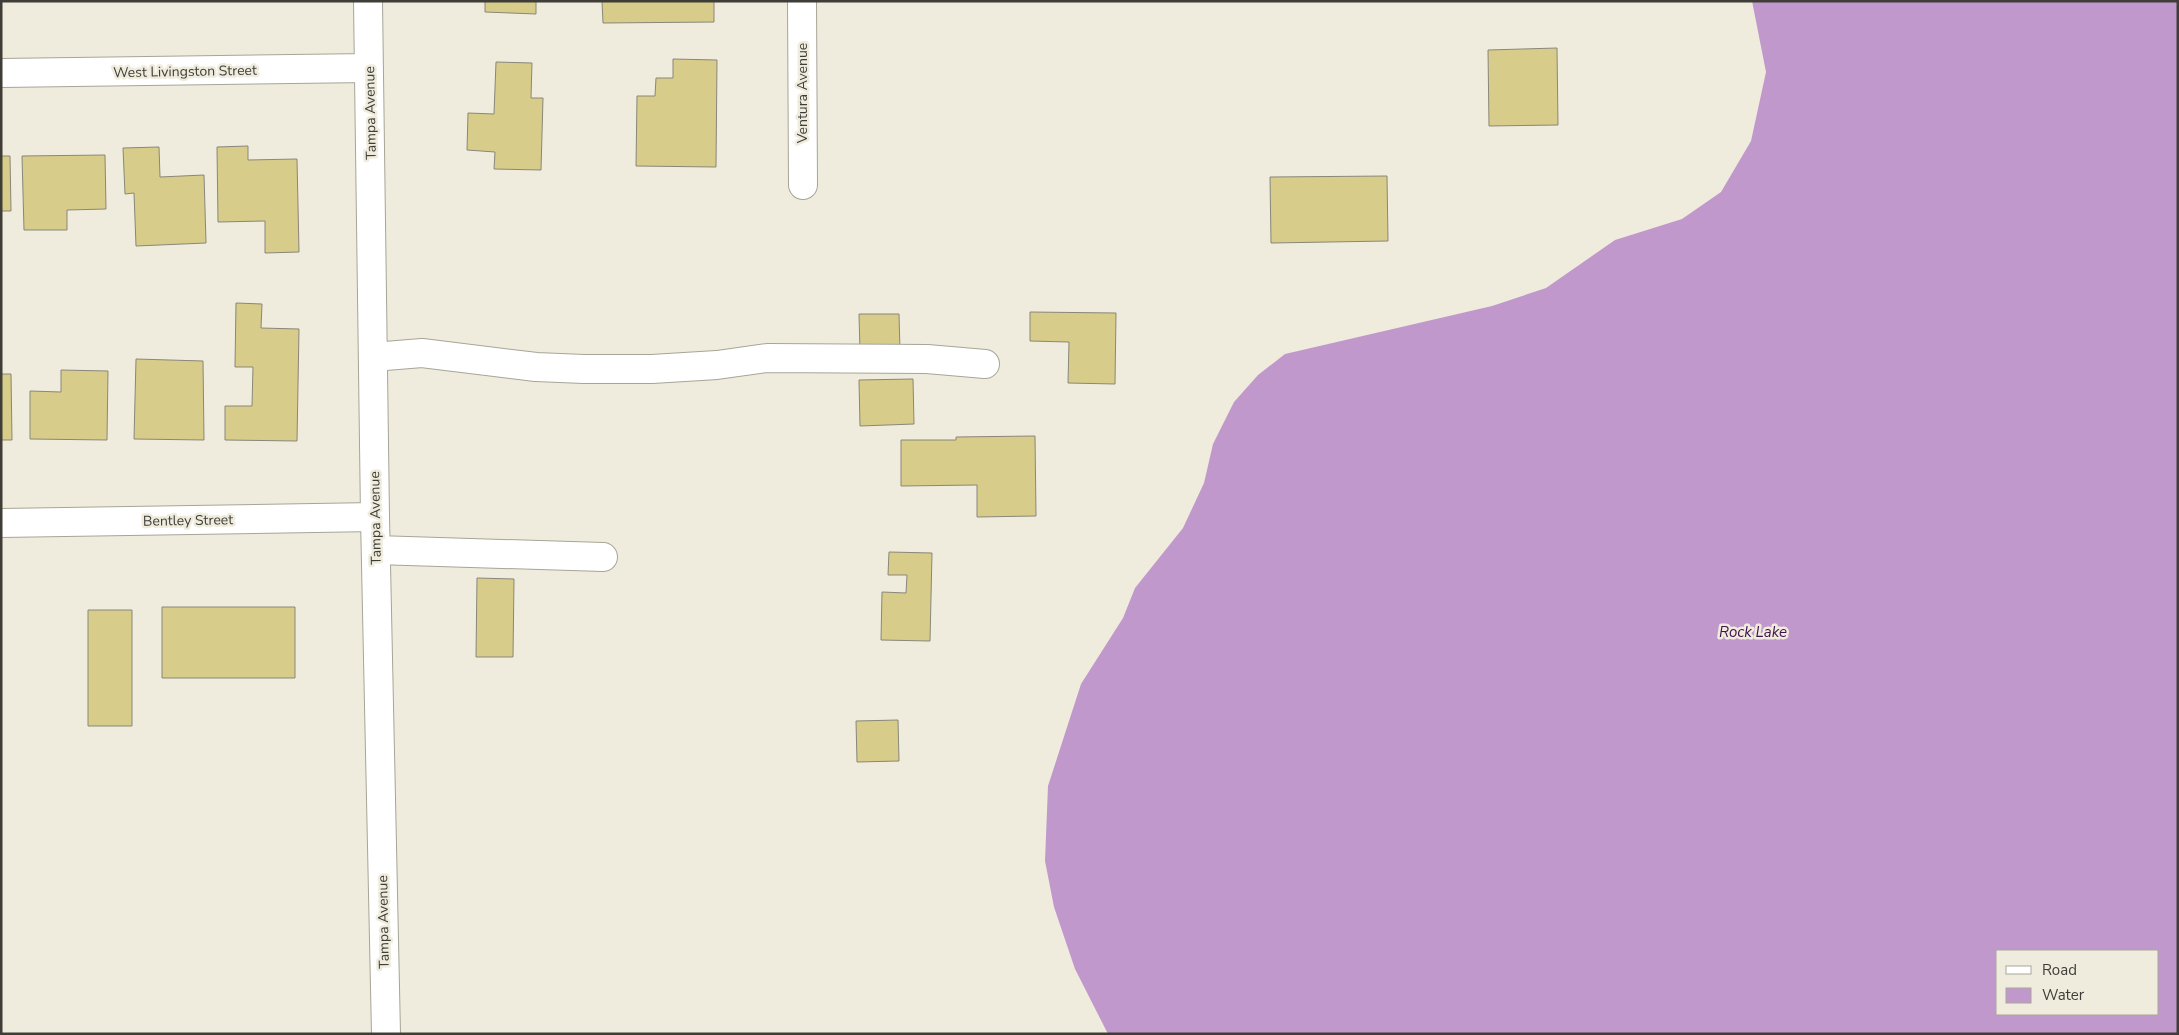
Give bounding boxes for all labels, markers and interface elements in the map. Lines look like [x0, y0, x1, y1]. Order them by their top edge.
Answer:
street label: Ventura Avenue [793, 43, 812, 144]
street label: West Livingston Street [113, 61, 257, 82]
street label: Tampa Avenue [360, 66, 381, 160]
street label: Tampa Avenue [365, 471, 386, 565]
street label: Bentley Street [143, 510, 233, 531]
water label: Rock Lake [1719, 622, 1787, 642]
street label: Tampa Avenue [373, 875, 394, 969]
legend [1996, 950, 2159, 1015]
text: Road [2042, 960, 2077, 980]
text: Water [2042, 985, 2085, 1005]

